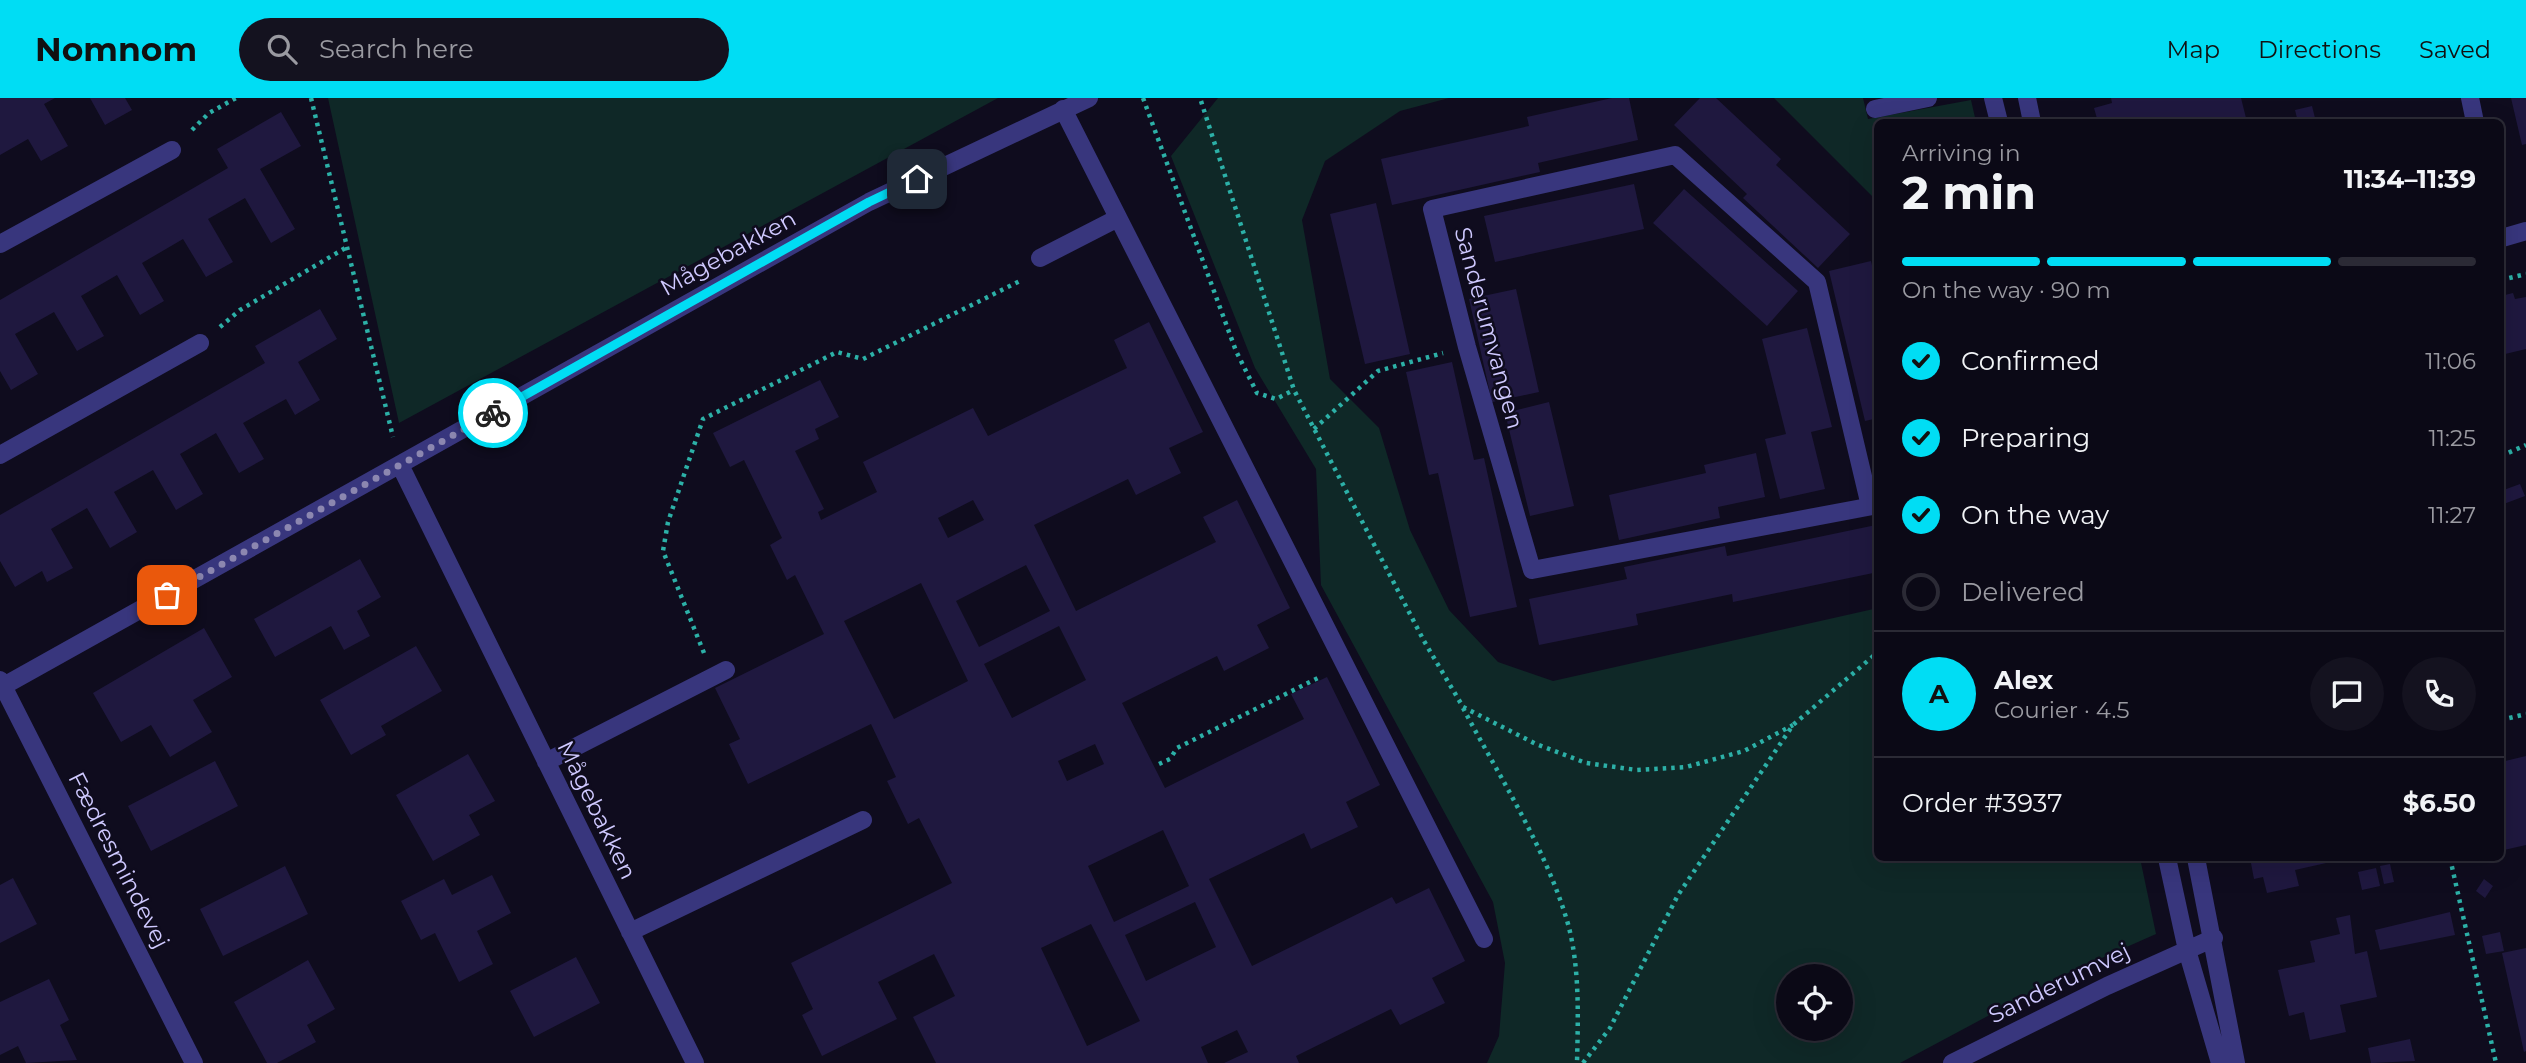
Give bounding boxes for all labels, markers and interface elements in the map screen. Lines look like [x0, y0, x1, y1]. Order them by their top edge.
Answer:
search box [239, 18, 729, 81]
text: Nomnom [35, 29, 197, 69]
icon: search [263, 30, 301, 68]
text: Search here [319, 33, 474, 65]
text: Map [2167, 35, 2220, 64]
text: Directions [2258, 35, 2381, 64]
text: Saved [2419, 35, 2491, 64]
text: Arriving in [1902, 139, 2021, 167]
pin [887, 149, 947, 209]
icon: home [898, 160, 936, 198]
text: 11:34–11:39 [2344, 163, 2476, 195]
text: 2 min [1902, 164, 2036, 221]
street label: Mågebakken [655, 204, 801, 302]
street label: Sanderumvangen [1449, 224, 1529, 432]
text: On the way · 90 m [1902, 276, 2111, 304]
icon: check [1902, 342, 1940, 380]
text: Confirmed [1961, 345, 2100, 377]
text: 11:06 [2425, 347, 2476, 375]
courier [458, 378, 528, 448]
icon: bike [474, 394, 512, 432]
icon: check [1902, 419, 1940, 457]
text: Preparing [1961, 422, 2090, 454]
text: 11:25 [2428, 424, 2476, 452]
icon: check [1902, 496, 1940, 534]
text: On the way [1961, 499, 2109, 531]
text: 11:27 [2428, 501, 2476, 529]
pin [137, 565, 197, 625]
icon: bag [148, 576, 186, 614]
text: Delivered [1961, 576, 2085, 608]
button: chat [2310, 657, 2384, 731]
button: phone [2402, 657, 2476, 731]
text: Alex [1994, 664, 2053, 696]
text: A [1929, 678, 1949, 710]
text: Courier · 4.5 [1994, 696, 2129, 724]
street label: Mågebakken [551, 736, 643, 884]
street label: Fædresmindevej [62, 767, 176, 953]
text: Order #3937 [1902, 787, 2062, 819]
text: $6.50 [2403, 787, 2476, 819]
street label: Sanderumvej [1984, 937, 2134, 1029]
map controls [1776, 964, 1853, 1041]
button: locate [1776, 964, 1853, 1041]

